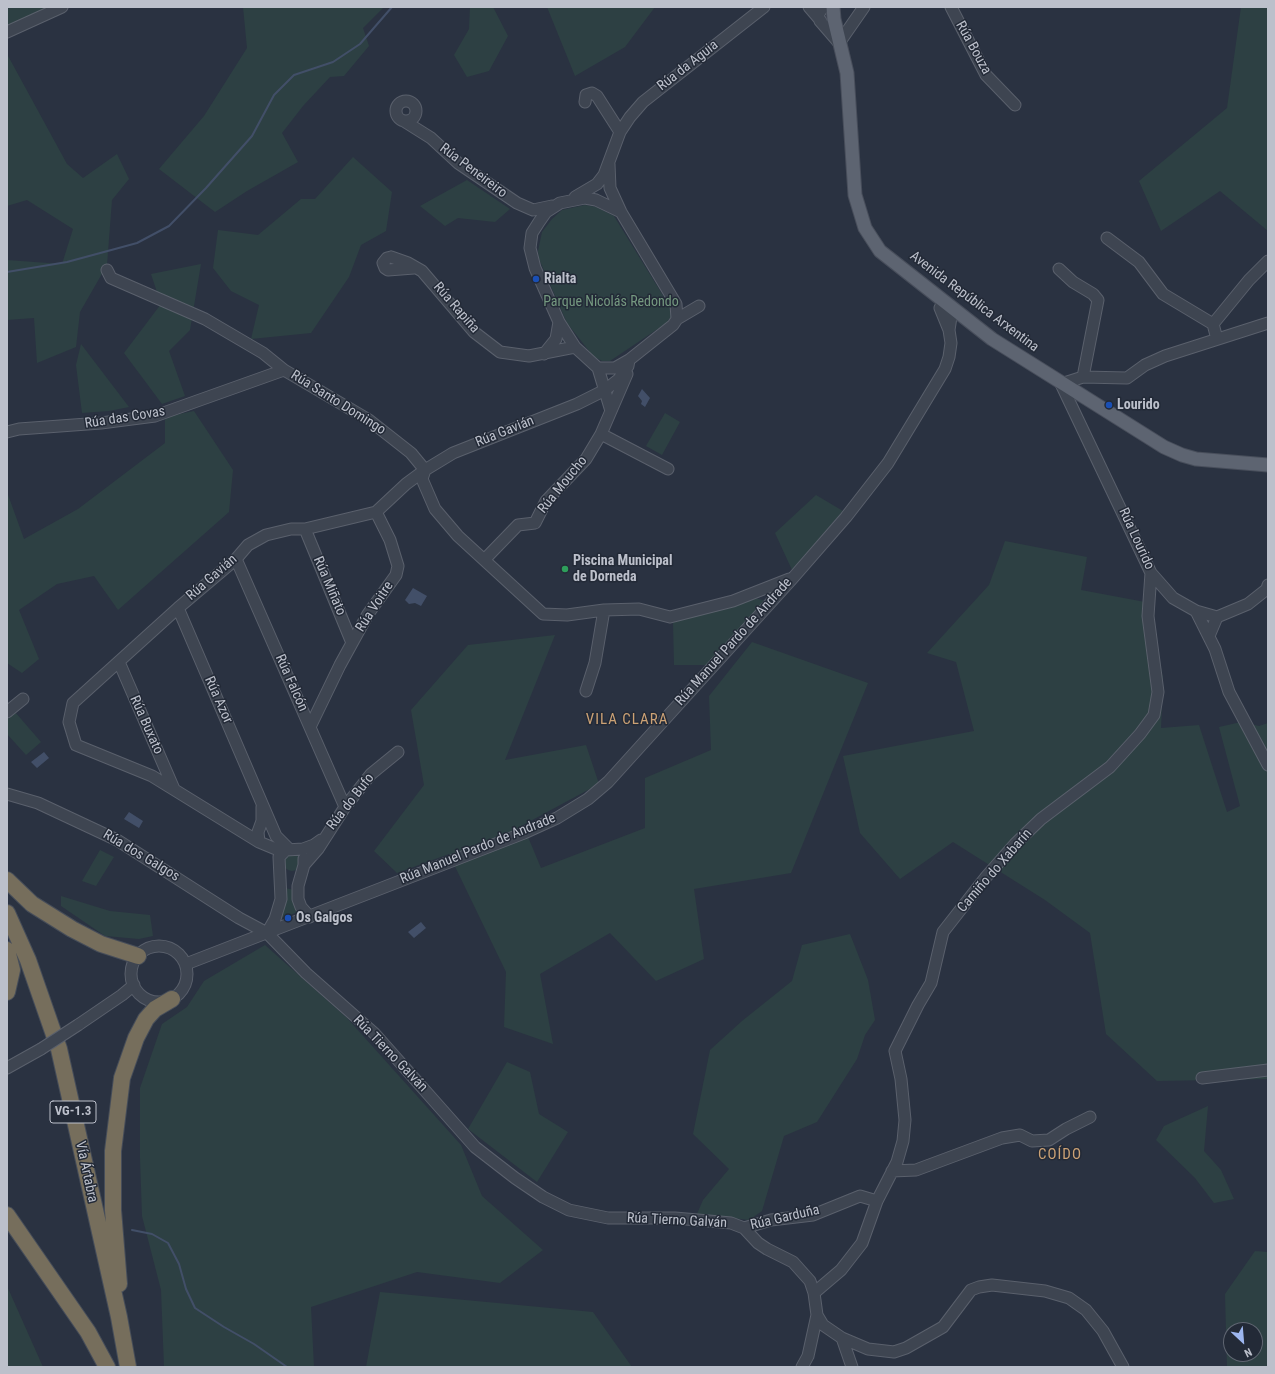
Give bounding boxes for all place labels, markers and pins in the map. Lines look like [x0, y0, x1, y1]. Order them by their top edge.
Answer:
place label: Rialta [544, 271, 576, 287]
marker: Rialta [531, 274, 541, 284]
place label: Lourido [1117, 397, 1160, 413]
marker: Lourido [1104, 400, 1114, 410]
place label: Piscina Municipal de Dorneda [573, 553, 672, 586]
marker: Piscina Municipal de Dorneda [560, 564, 570, 574]
place label: Os Galgos [296, 910, 353, 926]
marker: Os Galgos [283, 913, 293, 923]

